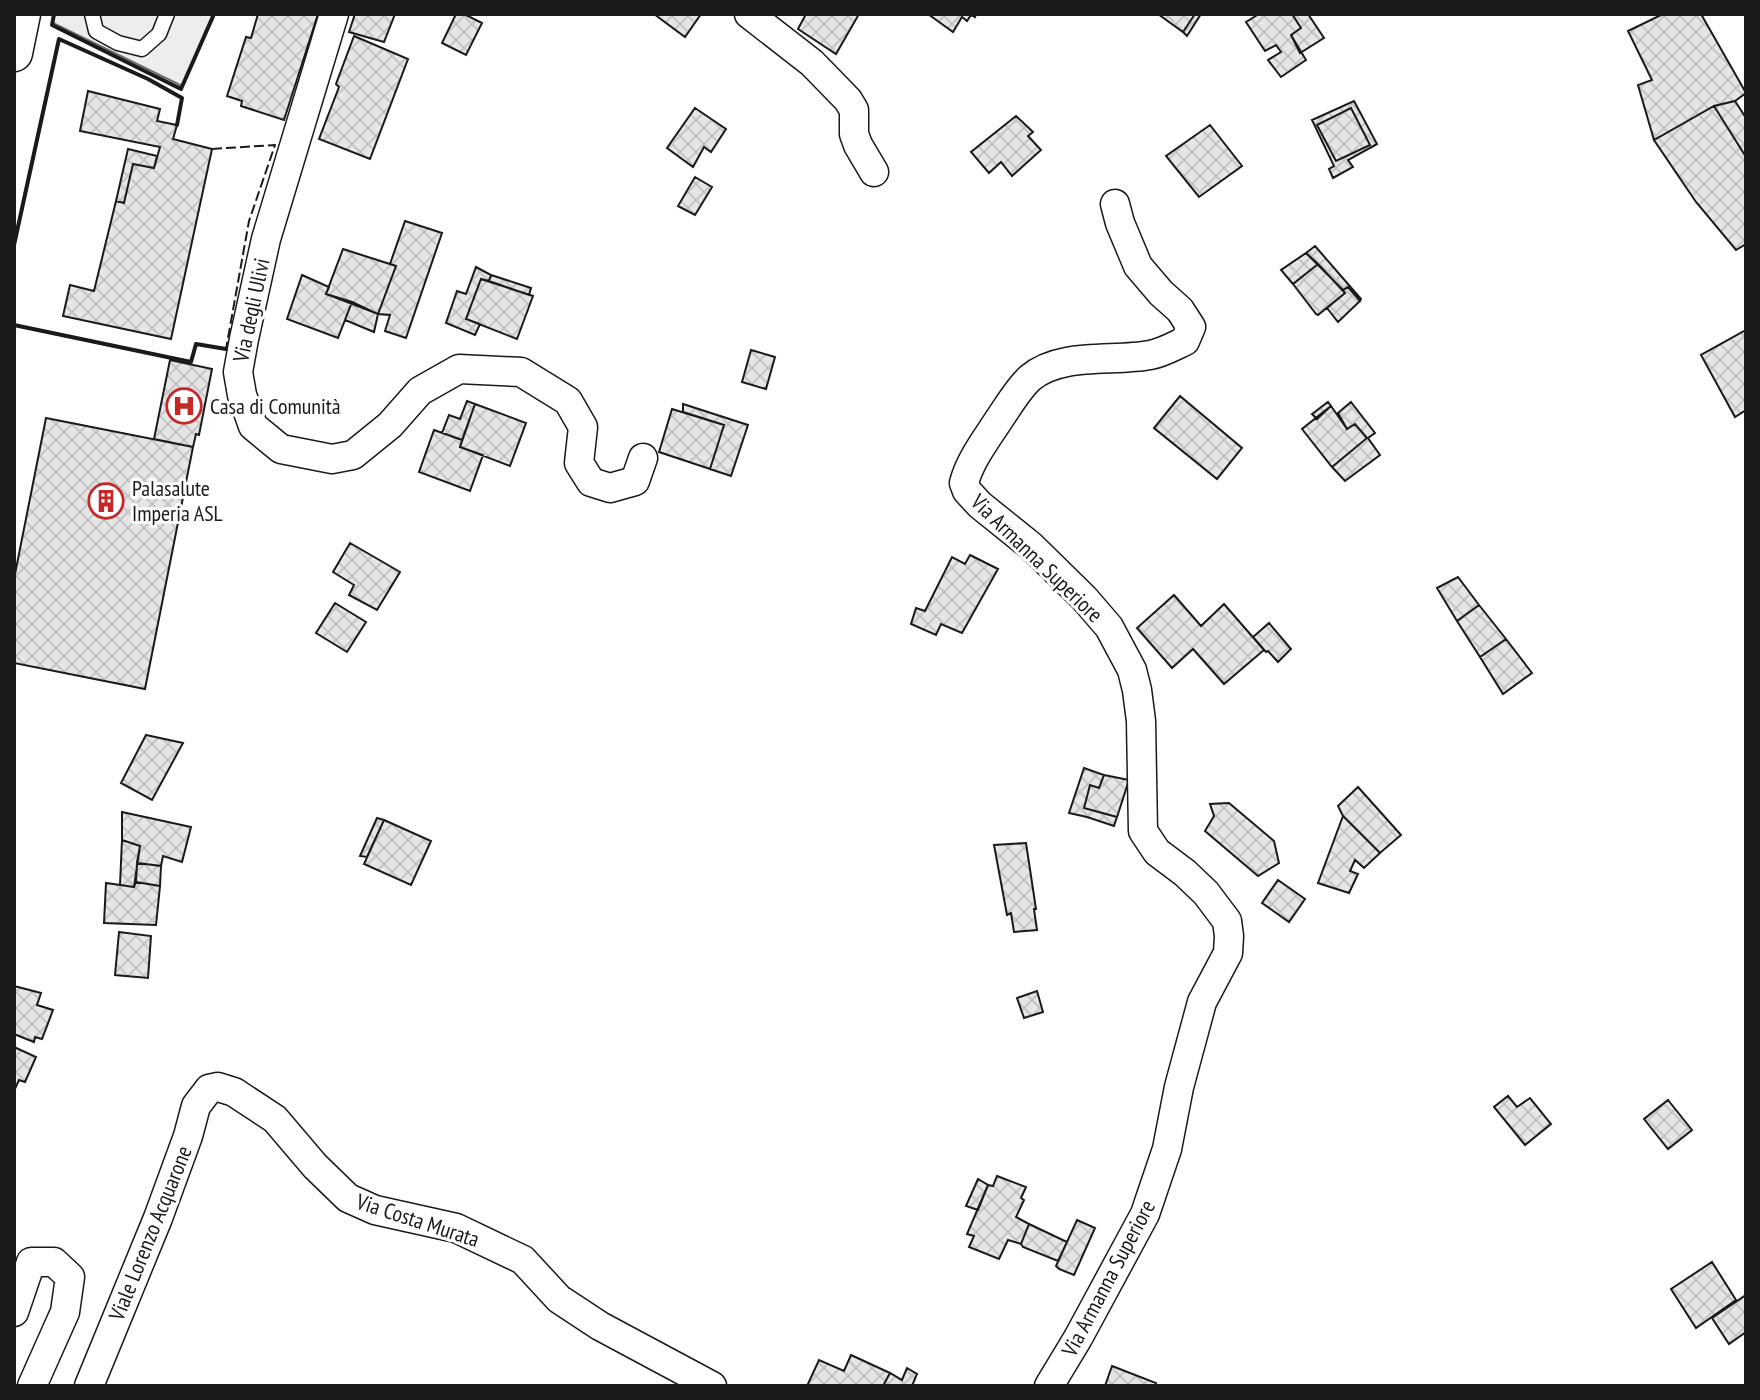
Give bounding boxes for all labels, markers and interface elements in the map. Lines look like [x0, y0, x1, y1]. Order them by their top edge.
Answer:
street label: Via degli Ulivi [226, 255, 276, 366]
hospital icon: Casa di Comunità [165, 387, 203, 425]
place label: Casa di Comunità [210, 392, 341, 420]
place label: Palasalute Imperia ASL [132, 474, 223, 527]
building icon: Palasalute Imperia ASL [87, 482, 125, 520]
street label: Via Armanna Superiore [964, 487, 1109, 628]
street label: Viale Lorenzo Acquarone [102, 1141, 198, 1325]
street label: Via Costa Murata [352, 1187, 483, 1253]
street label: Via Armanna Superiore [1055, 1195, 1161, 1362]

